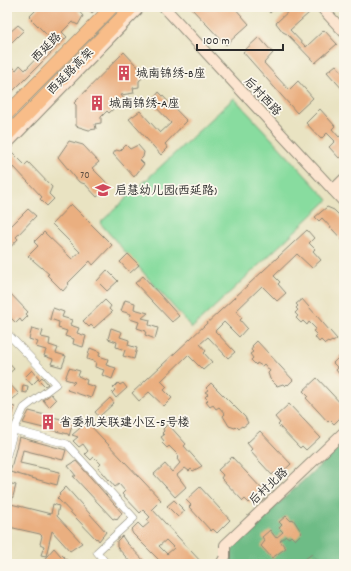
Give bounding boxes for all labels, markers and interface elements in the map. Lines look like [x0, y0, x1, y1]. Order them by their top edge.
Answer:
scale bar [197, 26, 283, 52]
street label: 西延路 [28, 29, 66, 67]
text: 100 m [203, 33, 230, 50]
street label: 西延路高架 [44, 45, 98, 99]
building icon: 城南锦绣-B座 [115, 64, 133, 82]
place label: 城南锦绣-B座 [136, 66, 206, 83]
street label: 后村西路 [239, 74, 284, 120]
building icon: 城南锦绣-A座 [88, 94, 106, 112]
place label: 城南锦绣-A座 [109, 96, 180, 113]
house number: 70 [80, 169, 90, 183]
school or university icon: 启慧幼儿园(西延路) [94, 181, 112, 199]
place label: 启慧幼儿园(西延路) [115, 183, 217, 200]
building icon: 省委机关联建小区-5号楼 [39, 413, 57, 431]
place label: 省委机关联建小区-5号楼 [60, 415, 190, 432]
street label: 后村北路 [246, 465, 292, 510]

